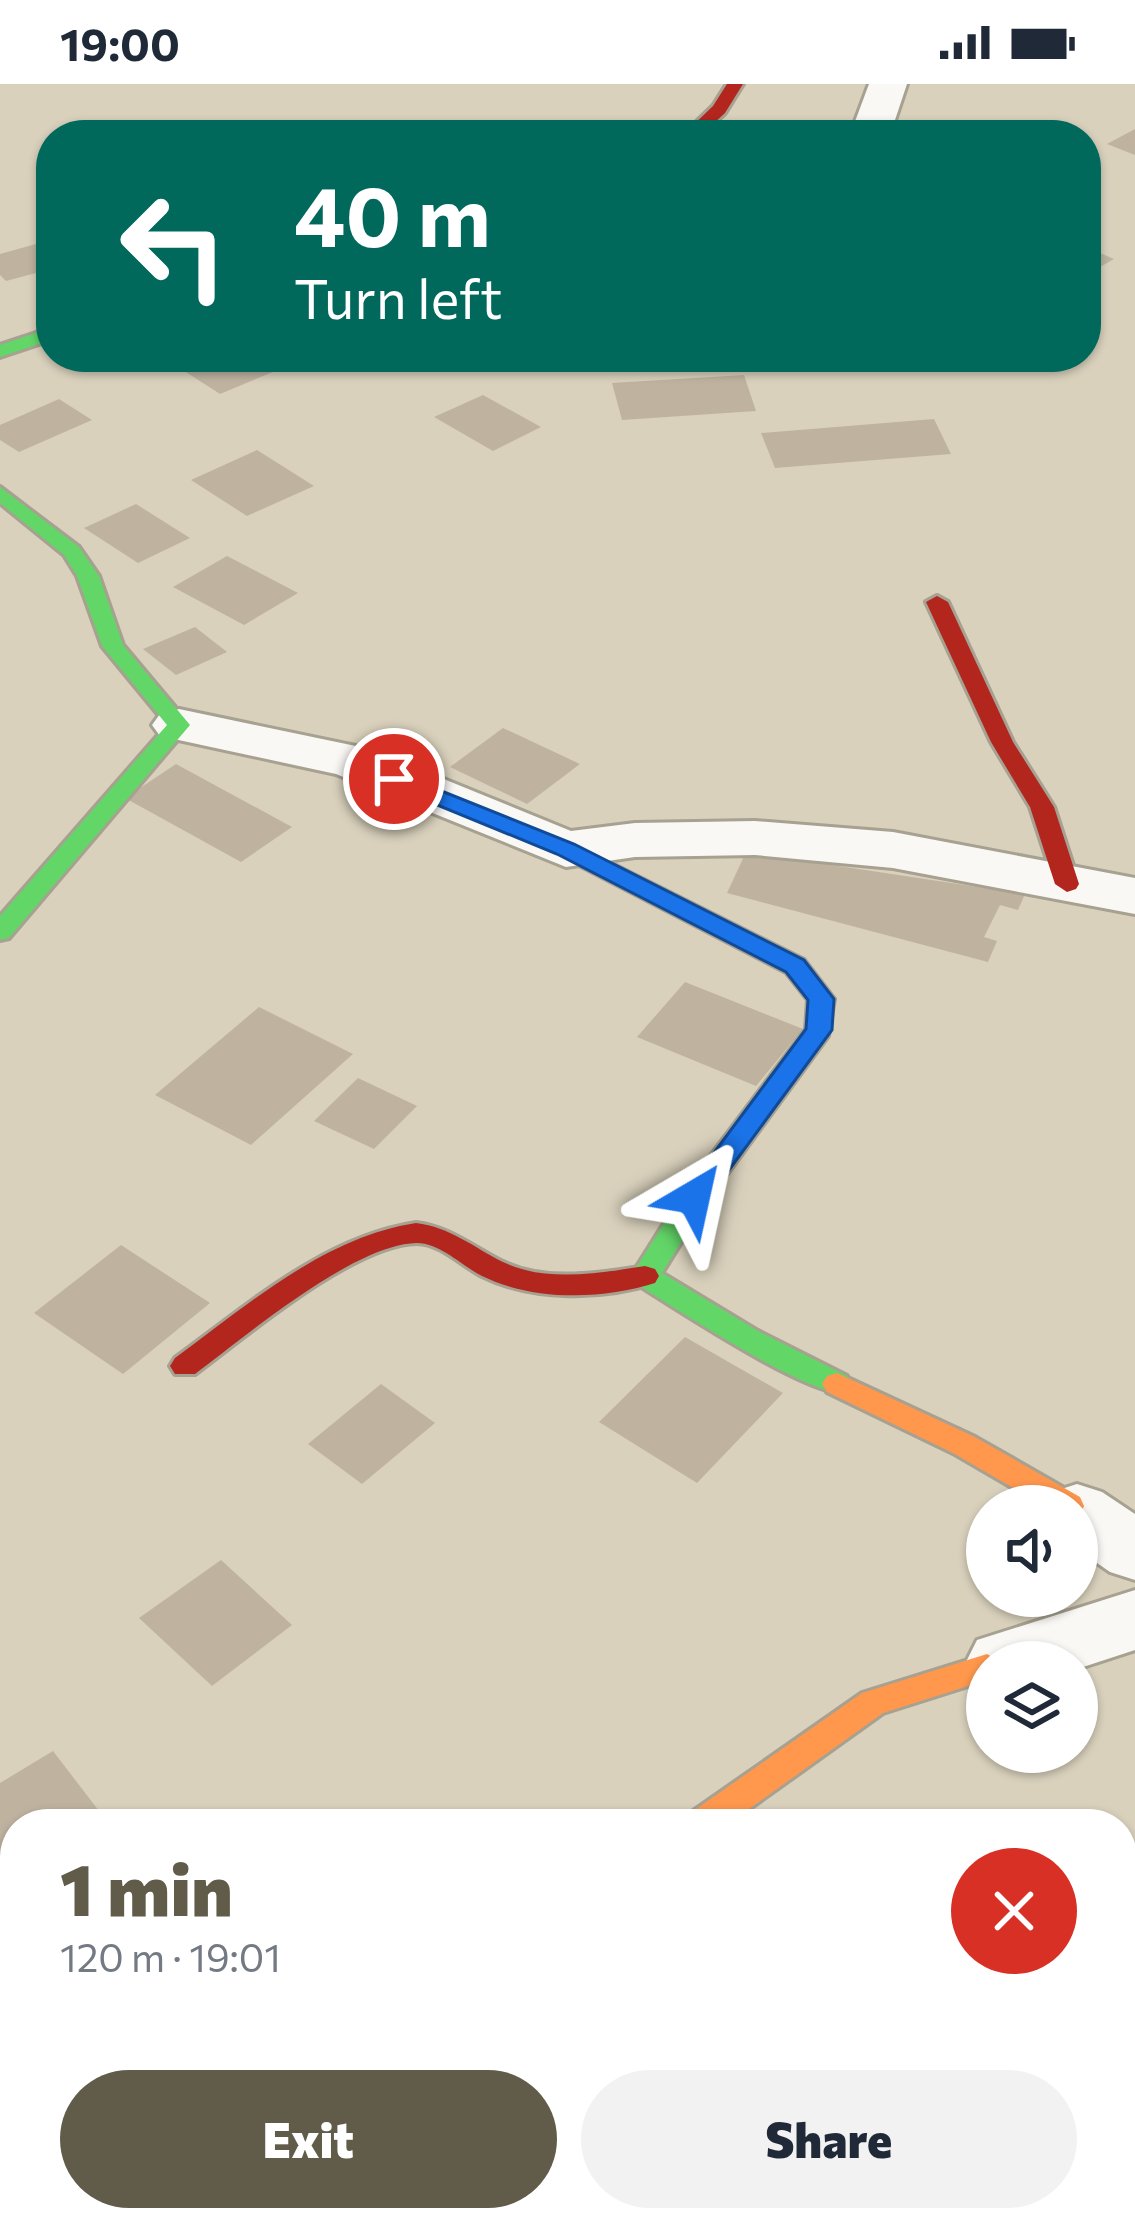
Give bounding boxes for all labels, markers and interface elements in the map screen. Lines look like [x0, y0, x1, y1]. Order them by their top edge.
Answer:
text: 19:00 [60, 15, 180, 70]
text: 40 m [294, 162, 491, 264]
icon: left [96, 168, 252, 324]
text: Turn left [294, 264, 502, 330]
pin [343, 728, 445, 830]
icon: arrive [361, 746, 427, 812]
position arrow [631, 1134, 757, 1260]
map controls [966, 1485, 1098, 1773]
button: sound [966, 1485, 1098, 1617]
button: layers [966, 1641, 1098, 1773]
text: 1 min [60, 1843, 233, 1931]
button: close [951, 1848, 1077, 1974]
text: 120 m · 19:01 [60, 1932, 281, 1980]
button: Exit [60, 2070, 557, 2208]
button: Share [581, 2070, 1077, 2208]

